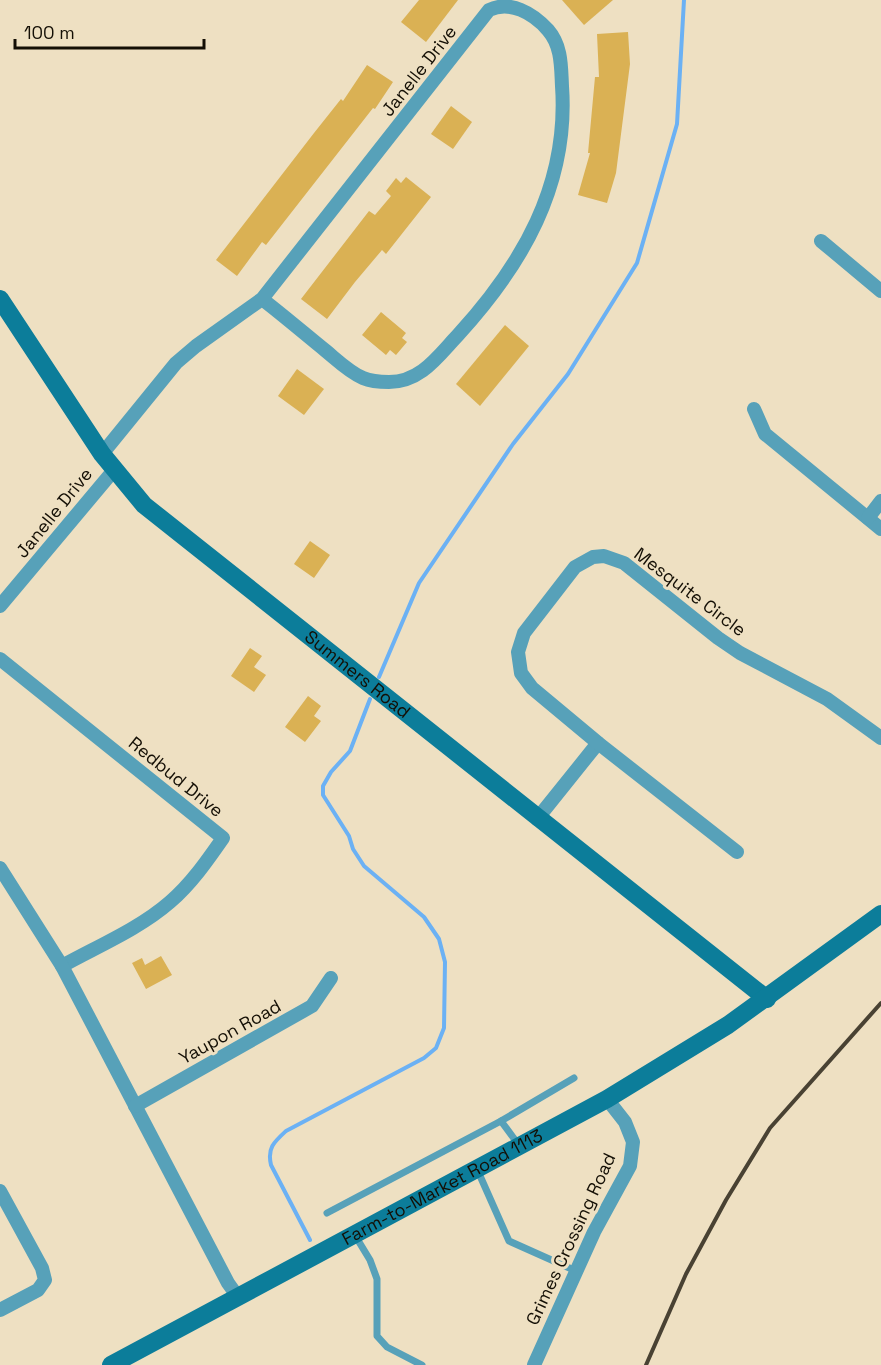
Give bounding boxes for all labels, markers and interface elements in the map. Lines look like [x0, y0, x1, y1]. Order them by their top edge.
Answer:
scale bar [15, 12, 204, 50]
street label: Janelle Drive [376, 20, 461, 121]
text: 100 m [24, 21, 75, 44]
street label: Janelle Drive [10, 463, 97, 562]
street label: Mesquite Circle [630, 542, 751, 641]
street label: Summers Road [300, 625, 415, 723]
street label: Redbud Drive [124, 731, 228, 822]
street label: Yaupon Road [175, 994, 285, 1069]
street label: Farm-to-Market Road 1113 [338, 1124, 547, 1250]
street label: Grimes Crossing Road [521, 1149, 621, 1329]

